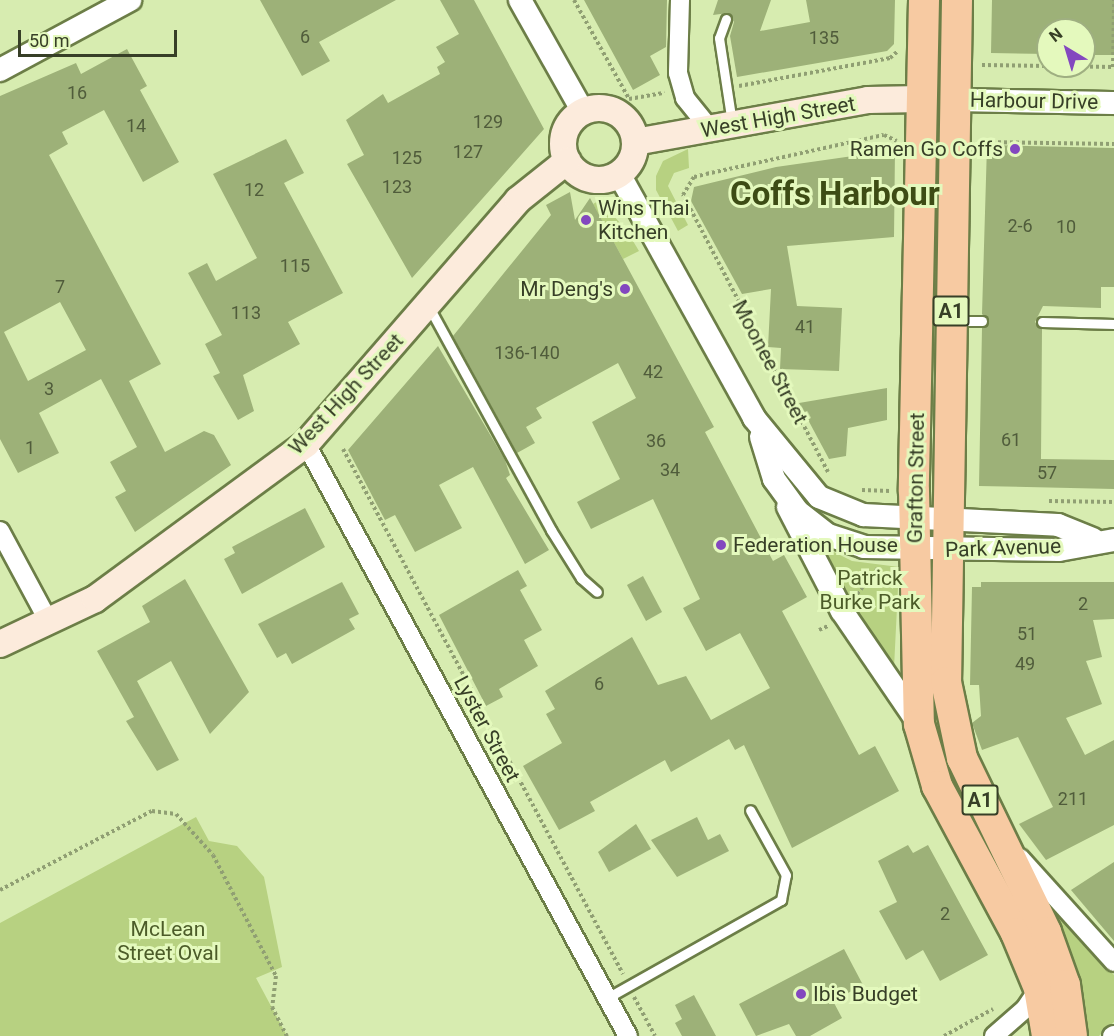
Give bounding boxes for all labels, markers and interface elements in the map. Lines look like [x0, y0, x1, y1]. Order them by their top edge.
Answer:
scale bar [21, 18, 180, 56]
north arrow [1036, 18, 1096, 78]
text: N [1046, 24, 1066, 46]
house number: 6 [300, 26, 310, 48]
house number: 135 [809, 27, 839, 49]
text: 50 m [29, 30, 69, 51]
house number: 16 [67, 82, 87, 104]
street label: Harbour Drive [970, 87, 1098, 115]
street label: West High Street [699, 91, 857, 143]
house number: 129 [473, 111, 503, 133]
house number: 14 [126, 115, 146, 137]
place label: Ramen Go Coffs [850, 136, 1003, 162]
house number: 127 [453, 141, 483, 163]
marker: Ramen Go Coffs [1008, 142, 1022, 156]
house number: 125 [392, 147, 422, 169]
district label: Coffs Harbour [730, 174, 940, 214]
house number: 123 [382, 176, 412, 198]
house number: 12 [244, 179, 264, 201]
place label: Wins Thai Kitchen [598, 195, 690, 245]
marker: Wins Thai Kitchen [579, 213, 593, 227]
house number: 2-6 [1007, 215, 1033, 237]
house number: 10 [1056, 216, 1076, 238]
house number: 115 [280, 255, 310, 277]
house number: 7 [55, 276, 65, 298]
place label: Mr Deng's [520, 276, 613, 302]
marker: Mr Deng's [618, 282, 632, 296]
road number: A1 [932, 294, 970, 328]
street label: Moonee Street [727, 296, 813, 428]
house number: 113 [231, 302, 261, 324]
house number: 41 [795, 316, 815, 338]
street label: West High Street [283, 328, 409, 460]
house number: 136-140 [494, 342, 560, 364]
house number: 42 [643, 361, 663, 383]
house number: 3 [44, 378, 54, 400]
street label: Grafton Street [902, 412, 930, 544]
house number: 61 [1001, 429, 1021, 451]
house number: 36 [646, 430, 666, 452]
house number: 1 [25, 437, 35, 459]
house number: 34 [660, 459, 680, 481]
house number: 57 [1037, 462, 1057, 484]
place label: Federation House [733, 532, 898, 558]
street label: Park Avenue [944, 533, 1062, 563]
marker: Federation House [714, 538, 728, 552]
park label: Patrick Burke Park [820, 565, 920, 615]
house number: 2 [1078, 593, 1088, 615]
house number: 51 [1017, 623, 1037, 645]
house number: 49 [1015, 653, 1035, 675]
street label: Lyster Street [449, 672, 525, 786]
house number: 6 [594, 673, 604, 695]
road number: A1 [960, 783, 1000, 817]
house number: 211 [1058, 788, 1088, 810]
house number: 2 [940, 903, 950, 925]
park label: McLean Street Oval [117, 916, 219, 966]
place label: Ibis Budget [813, 981, 918, 1007]
marker: Ibis Budget [794, 987, 808, 1001]

